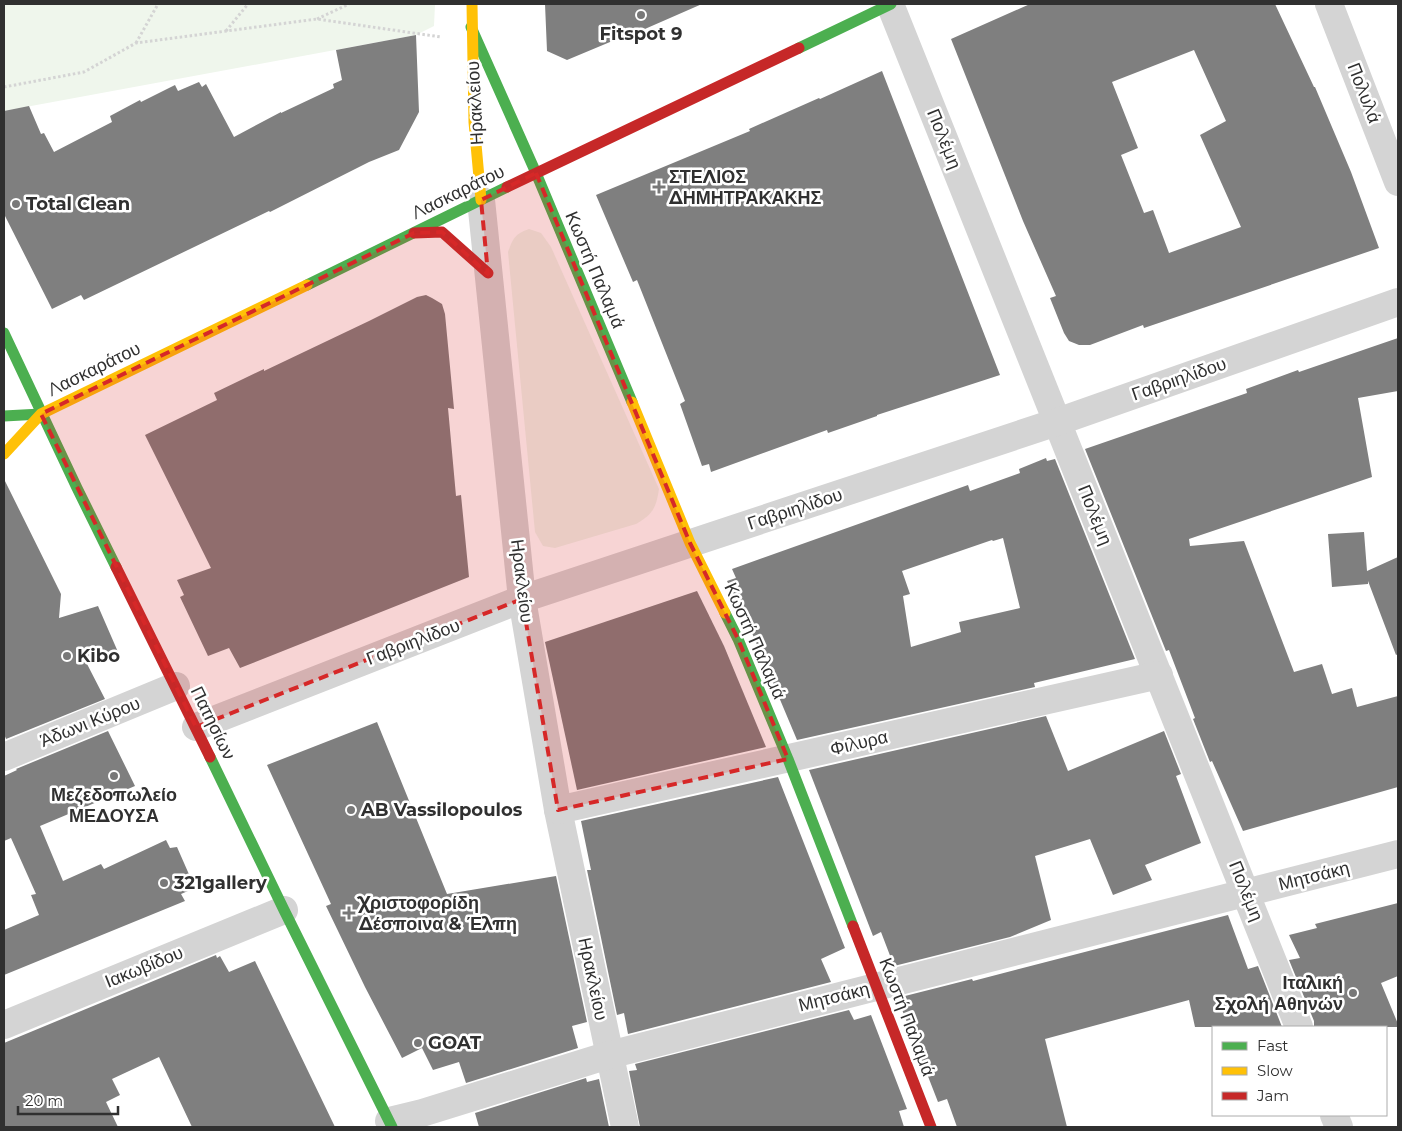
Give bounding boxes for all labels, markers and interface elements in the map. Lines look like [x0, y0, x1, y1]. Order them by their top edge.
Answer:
marker: Fitspot 9 [635, 9, 647, 21]
place label: Fitspot 9 [600, 23, 682, 45]
street label: Ηρακλείου [462, 60, 488, 146]
street label: Πολυλά [1342, 60, 1386, 126]
street label: Πολέμη [922, 106, 966, 172]
street label: Λασκαράτου [408, 160, 508, 224]
place label: ΣΤΕΛΙΟΣ ΔΗΜΗΤΡΑΚΑΚΗΣ [668, 166, 821, 209]
marker: ΣΤΕΛΙΟΣ ΔΗΜΗΤΡΑΚΑΚΗΣ [653, 181, 665, 193]
place label: Total Clean [26, 193, 130, 215]
marker: Total Clean [10, 198, 22, 210]
street label: Κωστή Παλαμά [560, 208, 630, 332]
street label: Λασκαράτου [44, 337, 144, 401]
street label: Γαβριηλίδου [1129, 353, 1229, 405]
street label: Πολέμη [1073, 482, 1117, 548]
street label: Γαβριηλίδου [745, 483, 845, 535]
street label: Ηρακλείου [506, 538, 538, 624]
street label: Κωστή Παλαμά [720, 579, 790, 703]
street label: Γαβριηλίδου [363, 614, 463, 670]
place label: Kibo [77, 645, 120, 667]
marker: Kibo [61, 650, 73, 662]
street label: Πατησίων [186, 683, 240, 763]
street label: Άδωνι Κύρου [37, 692, 143, 752]
street label: Φιλυρα [828, 726, 890, 760]
marker: Μεζεδοπωλείο ΜΕΔΟΥΣΑ [108, 770, 120, 782]
place label: Μεζεδοπωλείο ΜΕΔΟΥΣΑ [51, 784, 177, 827]
place label: AB Vassilopoulos [360, 799, 523, 821]
marker: AB Vassilopoulos [345, 804, 357, 816]
street label: Μητσάκη [1276, 857, 1352, 895]
street label: Πολέμη [1224, 858, 1268, 924]
place label: 321gallery [173, 872, 267, 894]
marker: 321gallery [158, 877, 170, 889]
place label: Χριστοφορίδη Δέσποινα & Έλπη [356, 892, 517, 935]
marker: Χριστοφορίδη Δέσποινα & Έλπη [343, 907, 355, 919]
street label: Ηρακλείου [573, 935, 613, 1023]
street label: Ιακωβίδου [102, 941, 186, 993]
street label: Κωστή Παλαμά [874, 955, 940, 1079]
place label: Ιταλική Σχολή Αθηνών [1215, 972, 1343, 1015]
street label: Μητσάκη [796, 978, 872, 1016]
marker: Ιταλική Σχολή Αθηνών [1347, 987, 1359, 999]
legend [1212, 1026, 1387, 1116]
place label: GOAT [428, 1032, 482, 1054]
text: Fast [1257, 1036, 1288, 1055]
marker: GOAT [412, 1037, 424, 1049]
text: Slow [1257, 1061, 1293, 1080]
scale bar [18, 1084, 118, 1116]
text: Jam [1256, 1086, 1289, 1105]
text: 20 m [25, 1091, 63, 1110]

